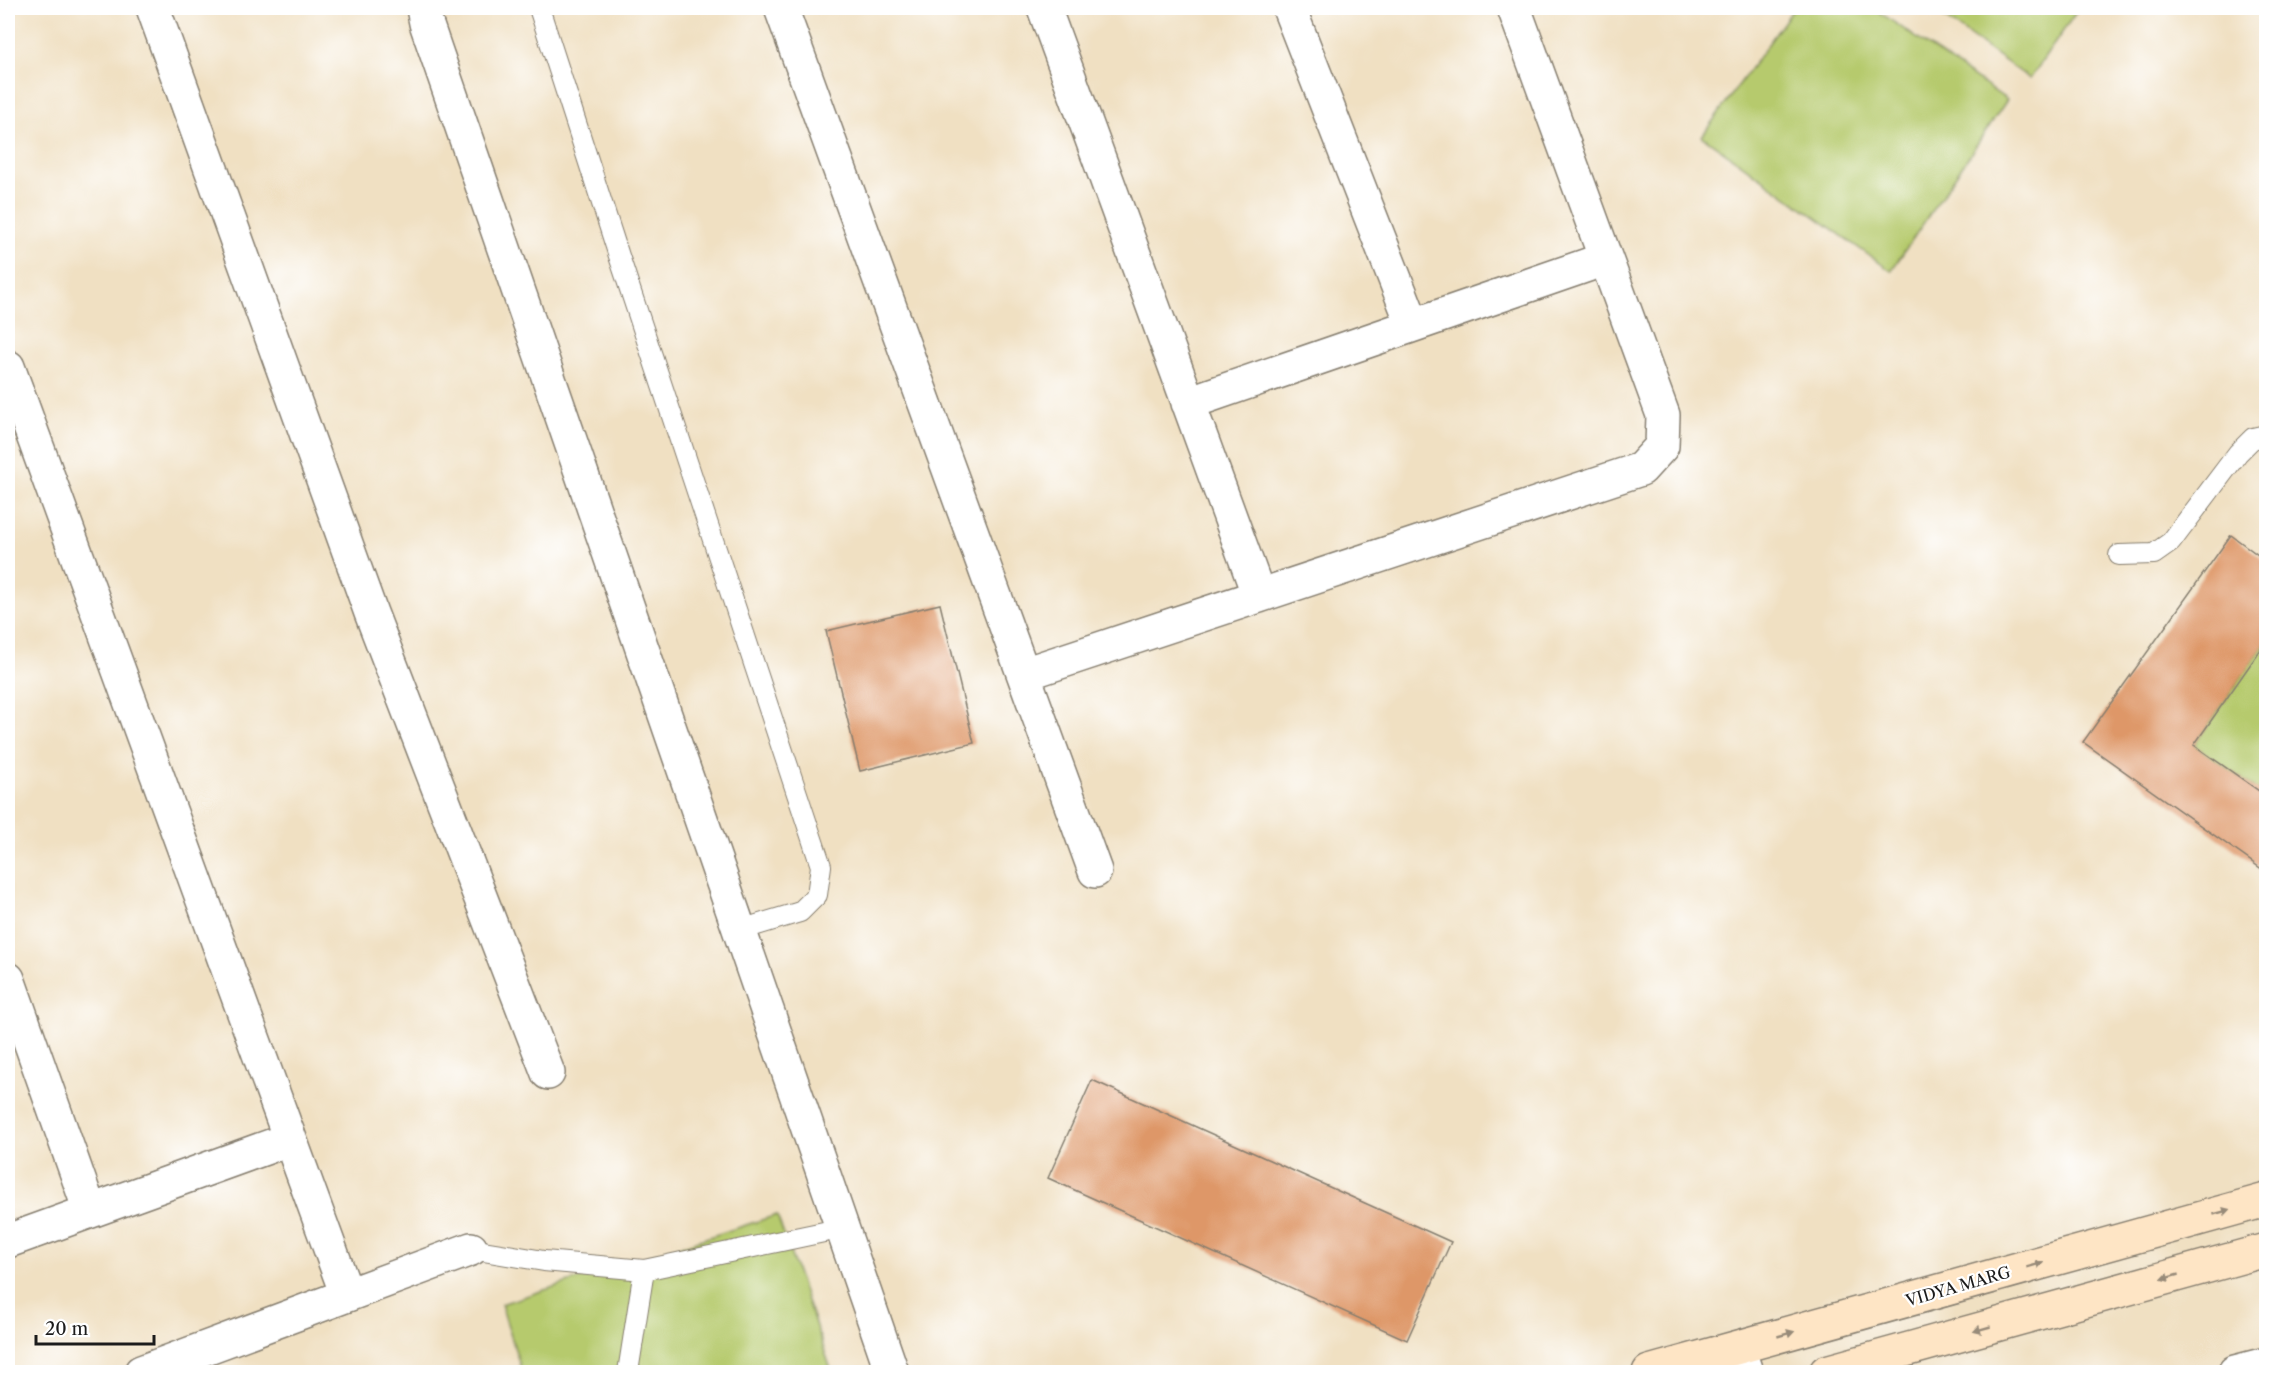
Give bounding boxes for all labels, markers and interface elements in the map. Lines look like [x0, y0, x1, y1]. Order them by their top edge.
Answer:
one-way arrow [2213, 1207, 2232, 1217]
one-way arrow [2026, 1260, 2044, 1269]
street label: VIDYA MARG [1902, 1261, 2013, 1311]
one-way arrow [2161, 1273, 2179, 1282]
scale bar [36, 1308, 154, 1346]
text: 20 m [45, 1318, 89, 1340]
one-way arrow [1973, 1325, 1991, 1334]
one-way arrow [1777, 1329, 1795, 1338]

